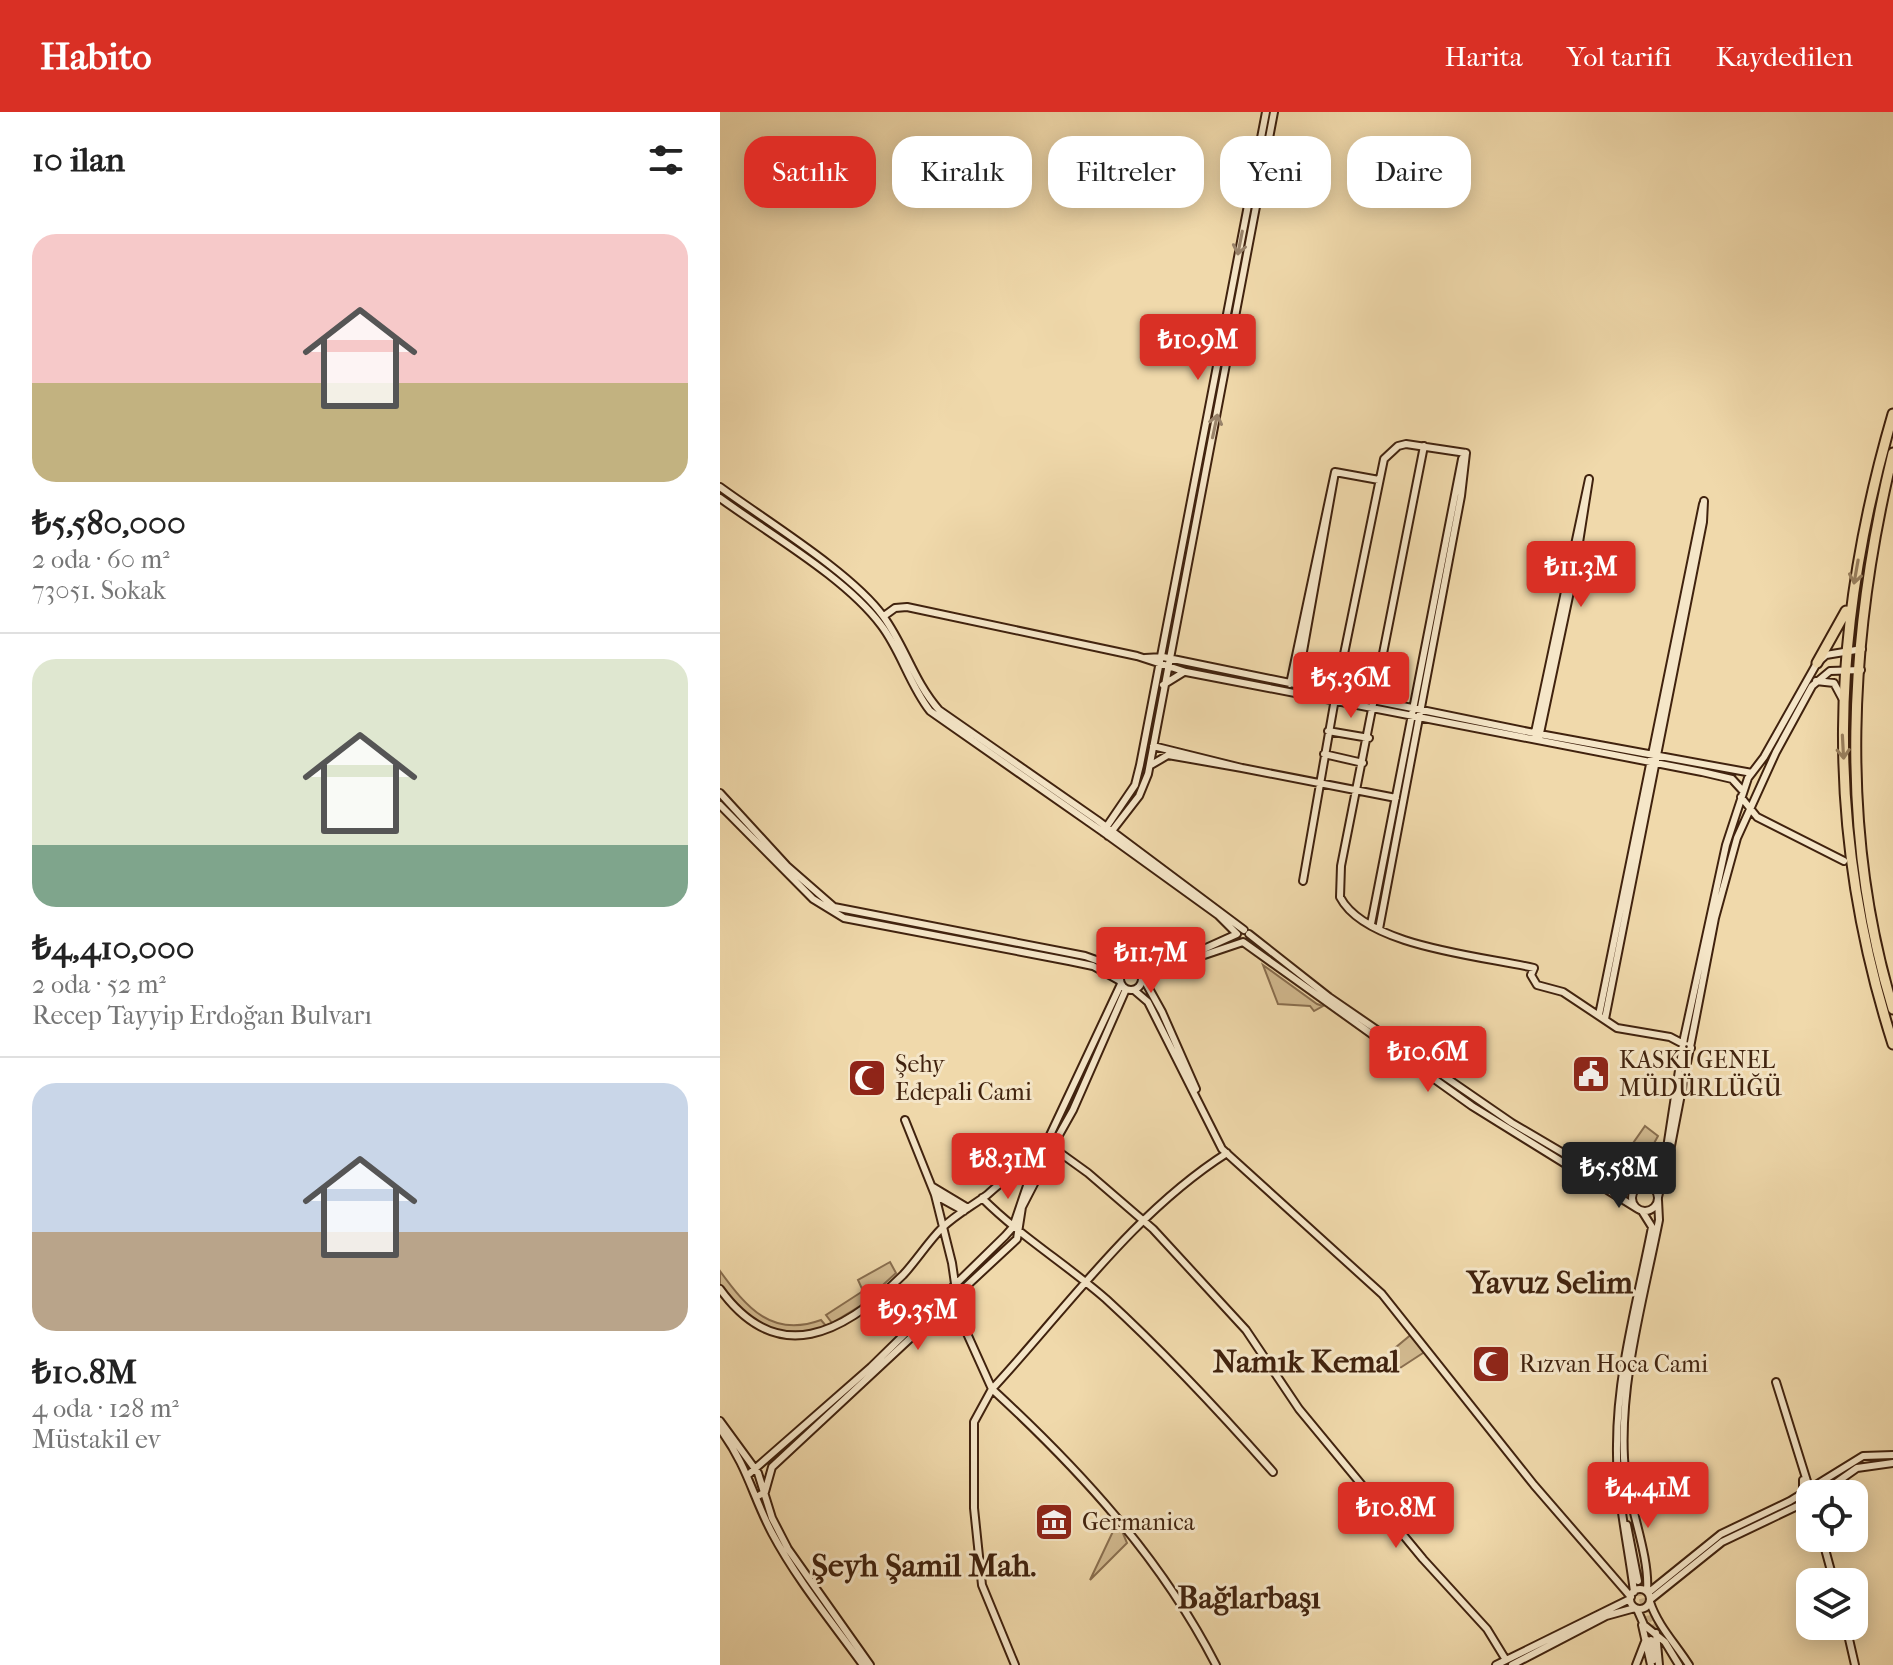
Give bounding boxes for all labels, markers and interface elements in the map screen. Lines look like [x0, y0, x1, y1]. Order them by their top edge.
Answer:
text: Habito [40, 34, 152, 79]
text: Harita [1445, 40, 1523, 73]
text: Yol tarifi [1567, 40, 1672, 73]
text: Kaydedilen [1716, 40, 1853, 73]
chip: Satılık [744, 136, 876, 208]
chip: Kiralık [892, 136, 1032, 208]
chip: Filtreler [1048, 136, 1204, 208]
chip: Yeni [1220, 136, 1331, 208]
chip: Daire [1347, 136, 1471, 208]
icon: filters [644, 138, 688, 182]
text: 10 ilan [32, 140, 125, 180]
one-way arrow [1231, 230, 1246, 256]
icon: home [288, 286, 432, 430]
pin: ₺10.9M [1133, 314, 1263, 382]
text: ₺10.9M [1158, 324, 1238, 355]
one-way arrow [1208, 413, 1223, 439]
text: ₺5,580,000 [32, 503, 186, 543]
pin: ₺11.3M [1516, 541, 1646, 609]
text: 2 oda · 60 m² [32, 544, 170, 575]
text: ₺11.3M [1545, 551, 1617, 582]
one-way arrow [1848, 559, 1863, 584]
text: 73051. Sokak [32, 575, 166, 606]
pin: ₺5.36M [1286, 652, 1416, 720]
text: ₺5.36M [1311, 662, 1391, 693]
icon: home [288, 711, 432, 855]
one-way arrow [1836, 733, 1851, 760]
pin: ₺11.7M [1086, 927, 1216, 995]
text: ₺4,410,000 [32, 928, 194, 968]
text: ₺11.7M [1114, 937, 1188, 968]
text: 2 oda · 52 m² [32, 969, 166, 1000]
text: Recep Tayyip Erdoğan Bulvarı [32, 1000, 372, 1031]
pin: ₺10.6M [1363, 1026, 1493, 1094]
text: ₺10.6M [1387, 1036, 1469, 1067]
place label: KASKİ GENEL MÜDÜRLÜĞÜ [1619, 1045, 1782, 1102]
place label: Şehy Edepali Cami [895, 1050, 1032, 1106]
public building icon: KASKİ GENEL MÜDÜRLÜĞÜ [1570, 1053, 1612, 1095]
mosque icon: Şehy Edepali Cami [846, 1057, 888, 1099]
pin: ₺8.31M [943, 1133, 1073, 1201]
icon: home [288, 1135, 432, 1279]
pin: ₺5.58M [1554, 1142, 1684, 1210]
text: ₺8.31M [970, 1143, 1046, 1174]
text: ₺5.58M [1580, 1152, 1658, 1183]
district label: Yavuz Selim [1465, 1264, 1633, 1301]
pin: ₺9.35M [853, 1284, 983, 1352]
text: ₺9.35M [878, 1294, 958, 1325]
district label: Namık Kemal [1213, 1343, 1399, 1380]
mosque icon: Rızvan Hoca Cami [1470, 1343, 1512, 1385]
place label: Rızvan Hoca Cami [1519, 1350, 1708, 1378]
text: ₺10.8M [32, 1352, 137, 1392]
text: 4 oda · 128 m² [32, 1393, 179, 1424]
text: Müstakil ev [32, 1424, 161, 1455]
pin: ₺4.41M [1583, 1462, 1713, 1530]
text: ₺4.41M [1606, 1472, 1691, 1503]
map controls [1796, 1480, 1868, 1640]
button: locate [1796, 1480, 1868, 1552]
pin: ₺10.8M [1331, 1482, 1461, 1550]
text: ₺10.8M [1356, 1492, 1436, 1523]
museum icon: Germanica [1033, 1501, 1075, 1543]
place label: Germanica [1082, 1508, 1196, 1536]
district label: Şeyh Şamil Mah. [812, 1547, 1036, 1585]
button: layers [1796, 1568, 1868, 1640]
district label: Bağlarbaşı [1178, 1579, 1321, 1617]

